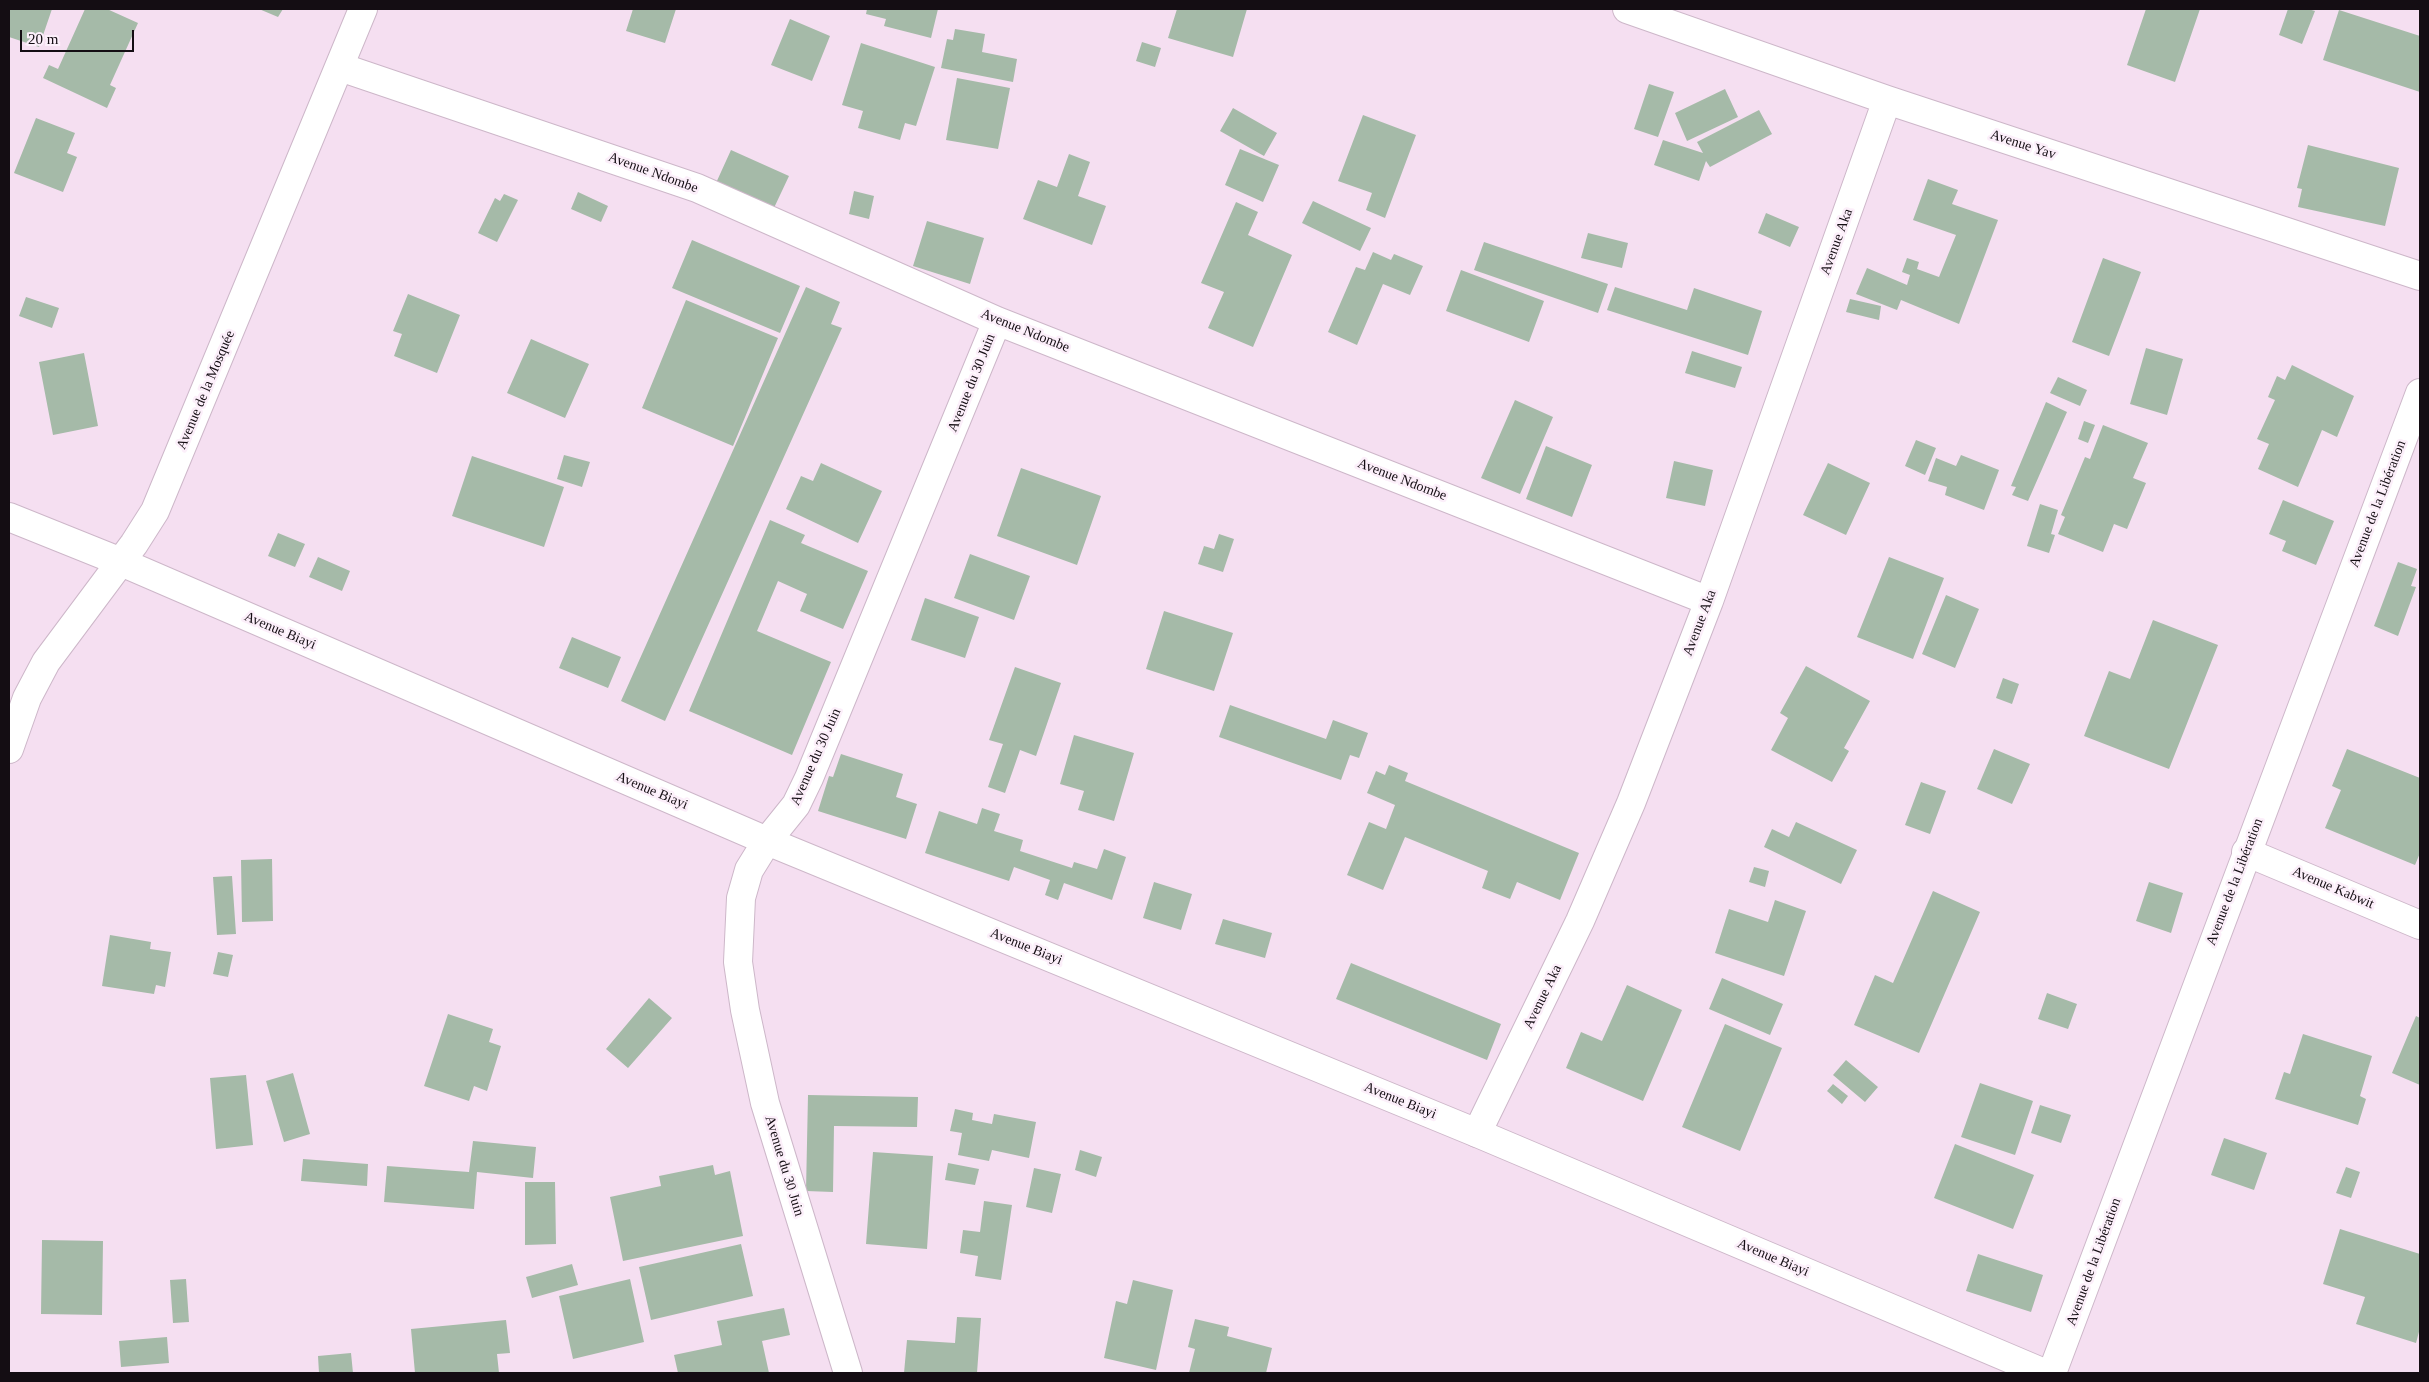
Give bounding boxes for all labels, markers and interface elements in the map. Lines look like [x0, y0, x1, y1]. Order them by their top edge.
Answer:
scale bar [22, 20, 136, 52]
text: 20 m [28, 31, 58, 47]
street label: Avenue Yav [1988, 127, 2058, 163]
street label: Avenue Ndombe [606, 149, 700, 197]
street label: Avenue Aka [1817, 207, 1857, 277]
street label: Avenue Ndombe [978, 306, 1072, 356]
street label: Avenue de la Mosquée [173, 328, 239, 452]
street label: Avenue du 30 Juin [945, 331, 999, 435]
street label: Avenue de la Libération [2346, 438, 2410, 570]
street label: Avenue Ndombe [1355, 455, 1449, 505]
street label: Avenue Aka [1680, 588, 1720, 658]
street label: Avenue Biayi [242, 608, 318, 654]
street label: Avenue du 30 Juin [787, 706, 845, 808]
street label: Avenue Biayi [614, 768, 690, 814]
street label: Avenue de la Libération [2203, 816, 2267, 948]
street label: Avenue Kabwit [2290, 863, 2376, 913]
street label: Avenue Biayi [987, 925, 1065, 969]
street label: Avenue Aka [1520, 962, 1566, 1032]
street label: Avenue Biayi [1361, 1079, 1439, 1123]
street label: Avenue du 30 Juin [761, 1114, 807, 1218]
street label: Avenue de la Libération [2063, 1196, 2125, 1328]
street label: Avenue Biayi [1735, 1235, 1811, 1281]

